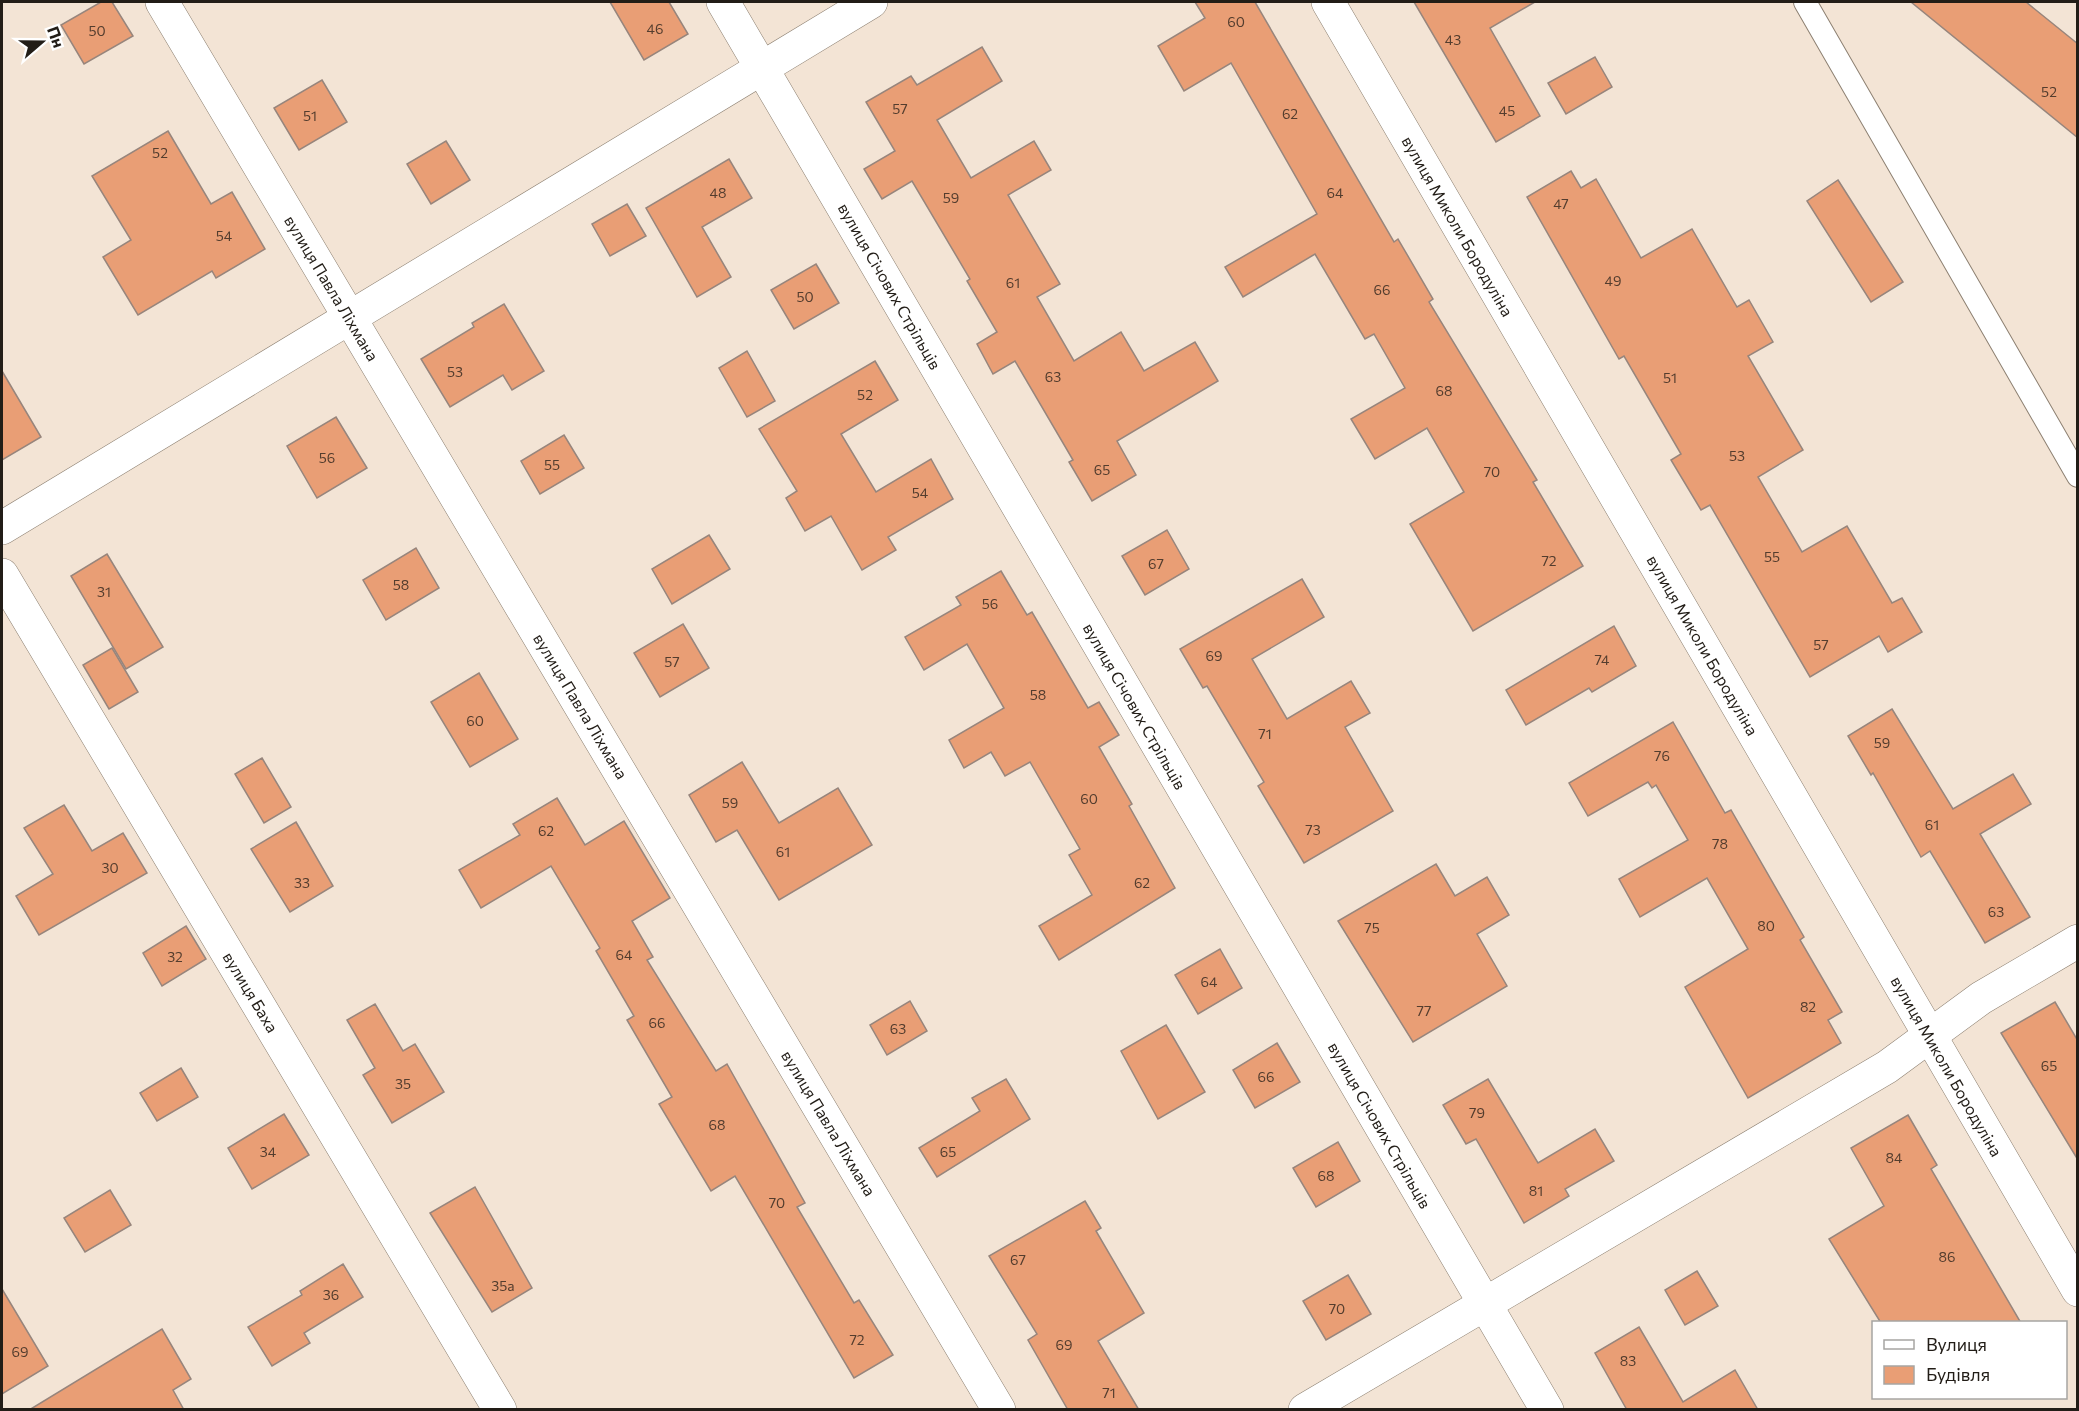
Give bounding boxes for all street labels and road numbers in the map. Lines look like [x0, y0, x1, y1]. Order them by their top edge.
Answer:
street label: вулиця Миколи Бородуліна [1398, 132, 1518, 320]
street label: вулиця Січових Стрільців [835, 199, 945, 373]
street label: вулиця Павла Ліхмана [281, 212, 383, 364]
street label: вулиця Миколи Бородуліна [1643, 551, 1763, 739]
street label: вулиця Січових Стрільців [1080, 619, 1190, 793]
street label: вулиця Павла Ліхмана [530, 630, 632, 782]
street label: вулиця Баха [220, 948, 282, 1036]
street label: вулиця Миколи Бородуліна [1887, 972, 2007, 1160]
street label: вулиця Січових Стрільців [1325, 1038, 1435, 1212]
street label: вулиця Павла Ліхмана [778, 1047, 880, 1199]

